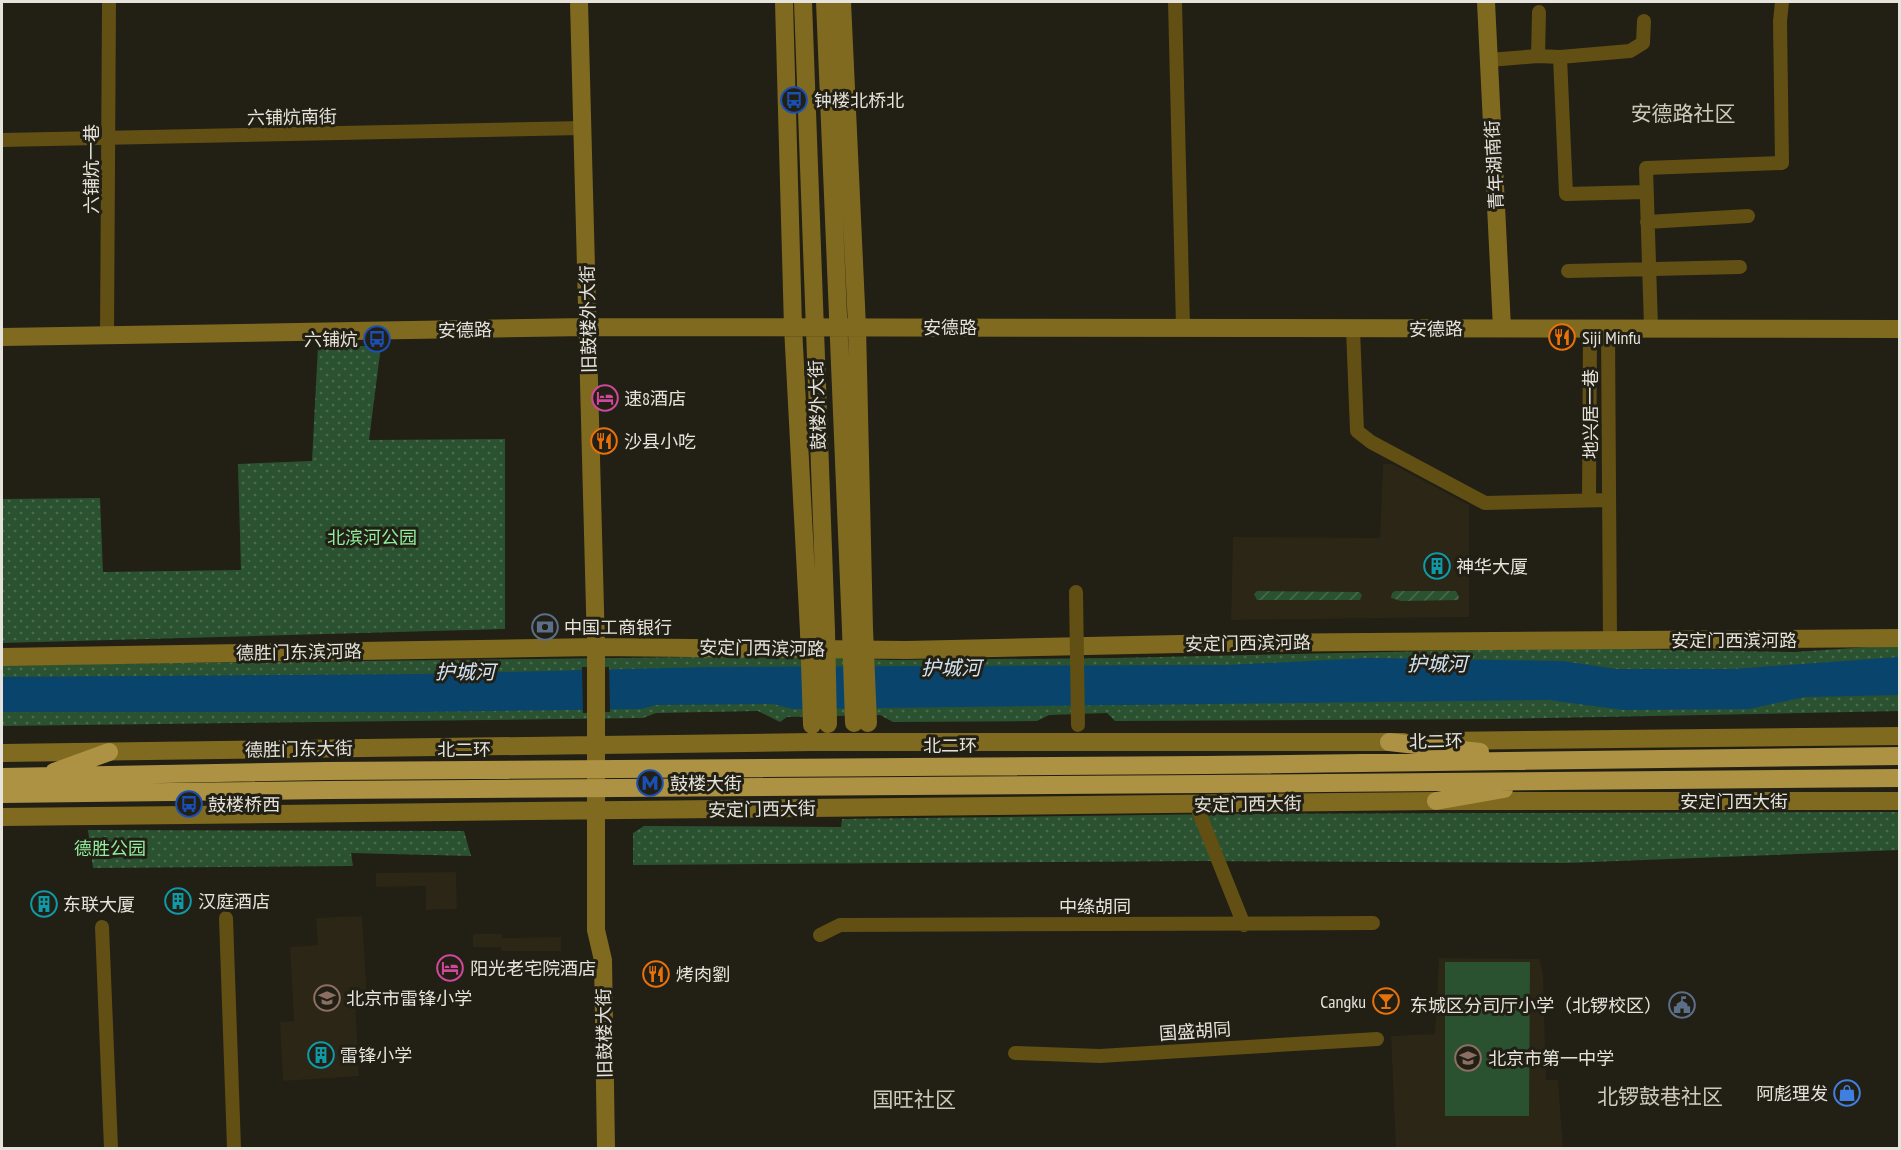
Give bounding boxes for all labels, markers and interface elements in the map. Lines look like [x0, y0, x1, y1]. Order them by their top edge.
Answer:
bus stop icon: 钟楼北桥北 [779, 85, 809, 115]
place label: 钟楼北桥北 [814, 89, 904, 112]
district label: 安德路社区 [1631, 100, 1736, 127]
street label: 六铺炕南街 [247, 105, 337, 129]
street label: 青年湖南街 [1480, 119, 1508, 211]
street label: 六铺炕一巷 [80, 124, 103, 214]
street label: 旧鼓楼外大街 [576, 265, 600, 373]
street label: 安德路 [923, 316, 977, 339]
street label: 安德路 [1409, 317, 1463, 341]
street label: 安德路 [438, 318, 492, 342]
restaurant icon: Siji Minfu [1547, 322, 1577, 352]
bus stop icon: 六铺炕 [362, 324, 392, 354]
place label: Siji Minfu [1582, 326, 1641, 349]
place label: 六铺炕 [304, 328, 358, 351]
street label: 鼓楼外大街 [804, 360, 830, 450]
street label: 地兴居一巷 [1579, 369, 1602, 459]
hotel icon: 速8酒店 [590, 383, 620, 413]
place label: 速8酒店 [624, 387, 686, 410]
restaurant icon: 沙县小吃 [589, 426, 619, 456]
place label: 沙县小吃 [624, 430, 696, 453]
park label: 北滨河公园 [327, 526, 417, 549]
building icon: 神华大厦 [1422, 551, 1452, 581]
place label: 神华大厦 [1456, 555, 1528, 578]
bank icon: 中国工商银行 [530, 612, 560, 642]
place label: 中国工商银行 [564, 616, 672, 639]
street label: 安定门西滨河路 [1671, 629, 1797, 652]
street label: 安定门西滨河路 [1185, 630, 1311, 656]
street label: 安定门西滨河路 [699, 635, 825, 661]
street label: 德胜门东滨河路 [236, 639, 362, 665]
water label: 护城河 [1407, 651, 1471, 677]
water label: 护城河 [921, 655, 985, 681]
water label: 护城河 [435, 659, 499, 685]
street label: 北二环 [1409, 729, 1463, 753]
street label: 北二环 [923, 734, 977, 757]
street label: 德胜门东大街 [245, 737, 353, 761]
street label: 北二环 [437, 738, 491, 761]
metro station icon: 鼓楼大街 [635, 768, 665, 798]
place label: 鼓楼大街 [670, 772, 742, 795]
bus stop icon: 鼓楼桥西 [174, 789, 204, 819]
street label: 安定门西大街 [1680, 790, 1788, 813]
street label: 安定门西大街 [1194, 792, 1302, 816]
place label: 鼓楼桥西 [208, 793, 280, 816]
street label: 安定门西大街 [708, 797, 816, 821]
park label: 德胜公园 [74, 837, 146, 860]
building icon: 汉庭酒店 [163, 886, 193, 916]
building icon: 东联大厦 [29, 889, 59, 919]
place label: 汉庭酒店 [198, 890, 270, 913]
place label: 东联大厦 [63, 893, 135, 916]
street label: 中绦胡同 [1059, 895, 1131, 918]
hotel icon: 阳光老宅院酒店 [435, 953, 465, 983]
place label: 阳光老宅院酒店 [470, 957, 596, 980]
restaurant icon: 烤肉劉 [641, 959, 671, 989]
place label: 烤肉劉 [676, 963, 730, 986]
school or university icon: 北京市雷锋小学 [312, 983, 342, 1013]
bar icon: Cangku [1371, 986, 1401, 1016]
place label: 北京市雷锋小学 [346, 987, 472, 1010]
street label: 旧鼓楼大街 [592, 988, 616, 1078]
place label: Cangku [1320, 990, 1366, 1013]
public building icon: 东城区分司厅小学（北锣校区） [1667, 990, 1697, 1020]
place label: 东城区分司厅小学（北锣校区） [1410, 994, 1662, 1017]
street label: 国盛胡同 [1158, 1017, 1232, 1045]
building icon: 雷锋小学 [306, 1040, 336, 1070]
school or university icon: 北京市第一中学 [1453, 1043, 1483, 1073]
place label: 雷锋小学 [340, 1044, 412, 1067]
place label: 北京市第一中学 [1488, 1047, 1614, 1070]
shop icon: 阿彪理发 [1832, 1078, 1862, 1108]
place label: 阿彪理发 [1756, 1082, 1828, 1105]
district label: 北锣鼓巷社区 [1597, 1083, 1723, 1110]
district label: 国旺社区 [872, 1086, 956, 1113]

